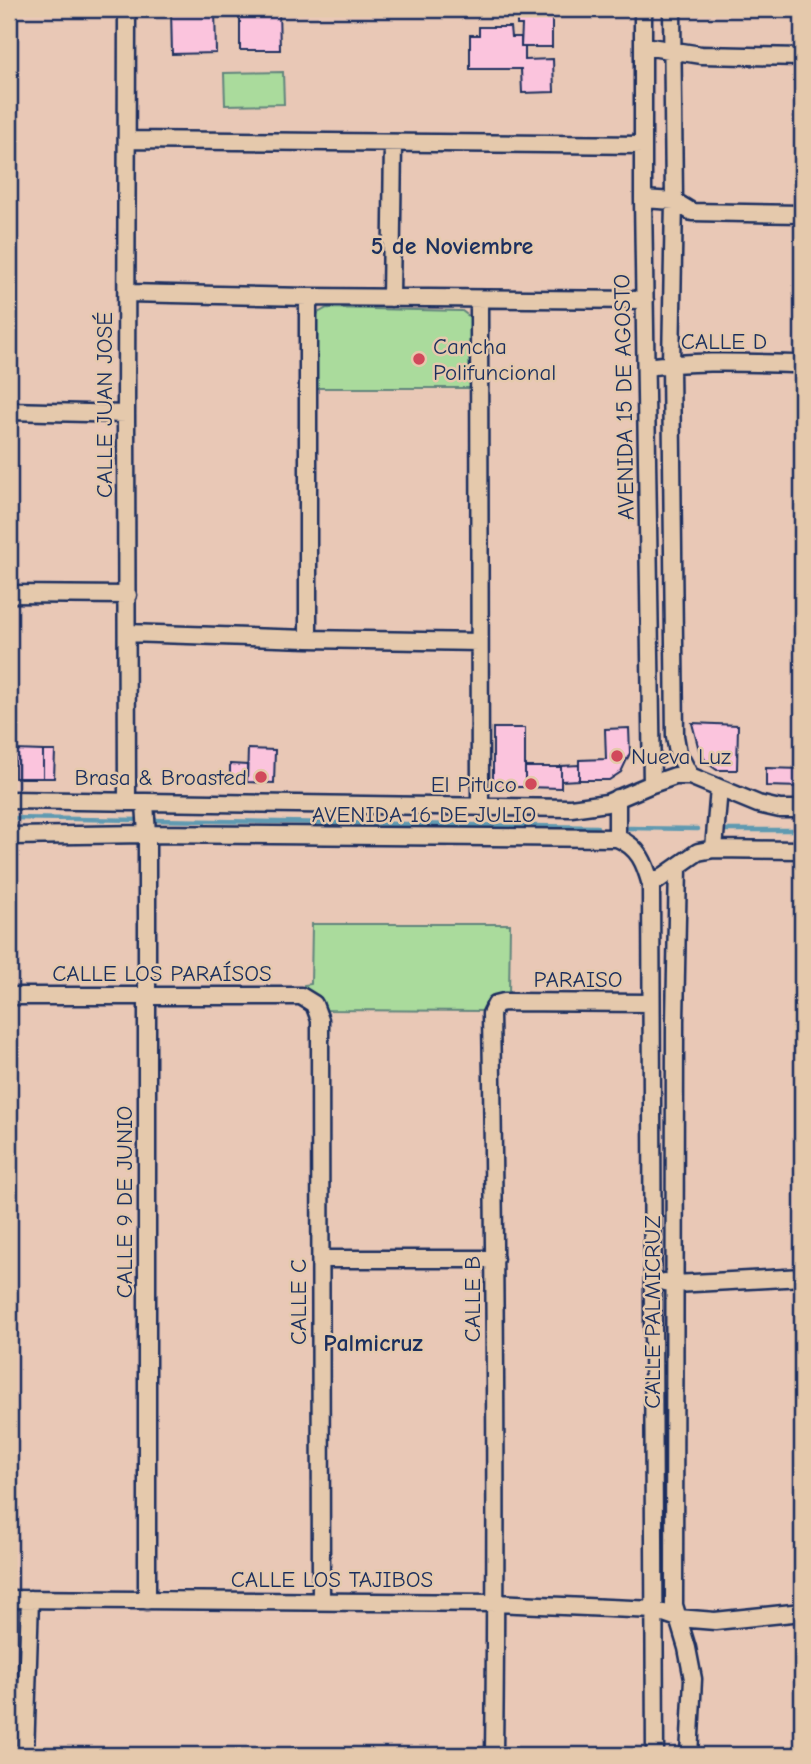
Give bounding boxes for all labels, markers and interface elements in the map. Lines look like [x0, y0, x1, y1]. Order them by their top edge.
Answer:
district label: 5 de Noviembre [371, 232, 533, 260]
street label: AVENIDA 15 DE AGOSTO [608, 274, 640, 520]
street label: CALLE JUAN JOSÉ [91, 312, 118, 498]
street label: CALLE D [681, 328, 767, 355]
place label: Cancha Polifuncional [433, 333, 556, 386]
marker: Cancha Polifuncional [411, 351, 427, 367]
place label: Nueva Luz [631, 743, 731, 770]
marker: Nueva Luz [609, 748, 625, 764]
place label: Brasa & Broasted [74, 764, 247, 791]
marker: Brasa & Broasted [253, 769, 269, 785]
place label: El Pituco [431, 771, 517, 798]
marker: El Pituco [523, 776, 539, 792]
street label: AVENIDA 16 DE JULIO [312, 801, 536, 828]
street label: CALLE LOS PARAÍSOS [52, 960, 272, 987]
street label: PARAISO [534, 966, 622, 993]
street label: CALLE 9 DE JUNIO [111, 1106, 138, 1298]
street label: CALLE PALMICRUZ [639, 1215, 666, 1409]
street label: CALLE B [459, 1256, 486, 1342]
street label: CALLE C [285, 1259, 312, 1345]
district label: Palmicruz [323, 1329, 424, 1357]
street label: CALLE LOS TAJIBOS [231, 1566, 433, 1593]

